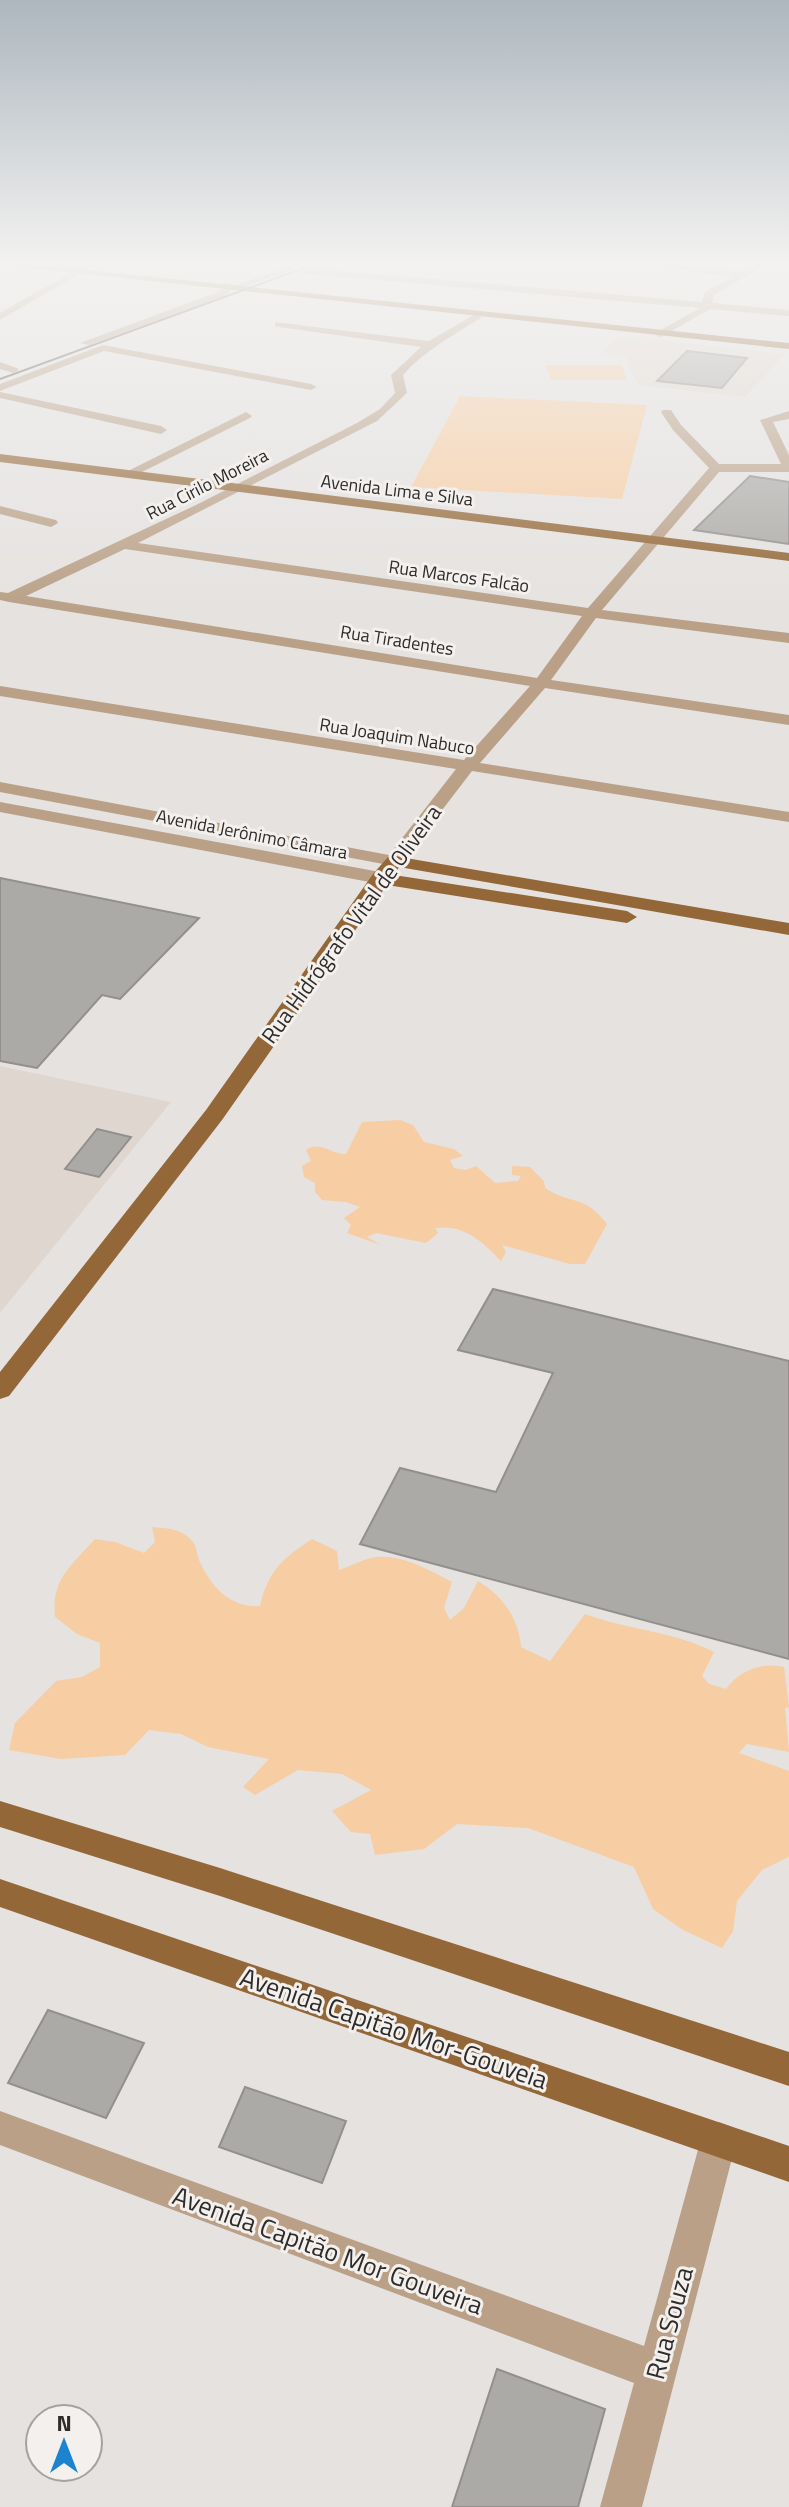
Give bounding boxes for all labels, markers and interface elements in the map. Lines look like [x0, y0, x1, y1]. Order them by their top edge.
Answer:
street label: Rua Cirilo Moreira [141, 442, 273, 526]
street label: Avenida Lima e Silva [319, 467, 475, 513]
street label: Rua Marcos Falcão [387, 553, 531, 599]
street label: Rua Tiradentes [338, 618, 456, 662]
street label: Rua Joaquim Nabuco [318, 710, 476, 762]
street label: Rua Hidrógrafo Vital de Oliveira [253, 797, 449, 1051]
street label: Avenida Jerônimo Câmara [154, 802, 350, 866]
street label: Avenida Capitão Mor-Gouveia [235, 1957, 553, 2099]
street label: Avenida Capitão Mor Gouveira [167, 2176, 489, 2324]
street label: Rua Souza [635, 2262, 703, 2384]
north arrow [24, 2403, 104, 2483]
text: N [56, 2406, 72, 2440]

